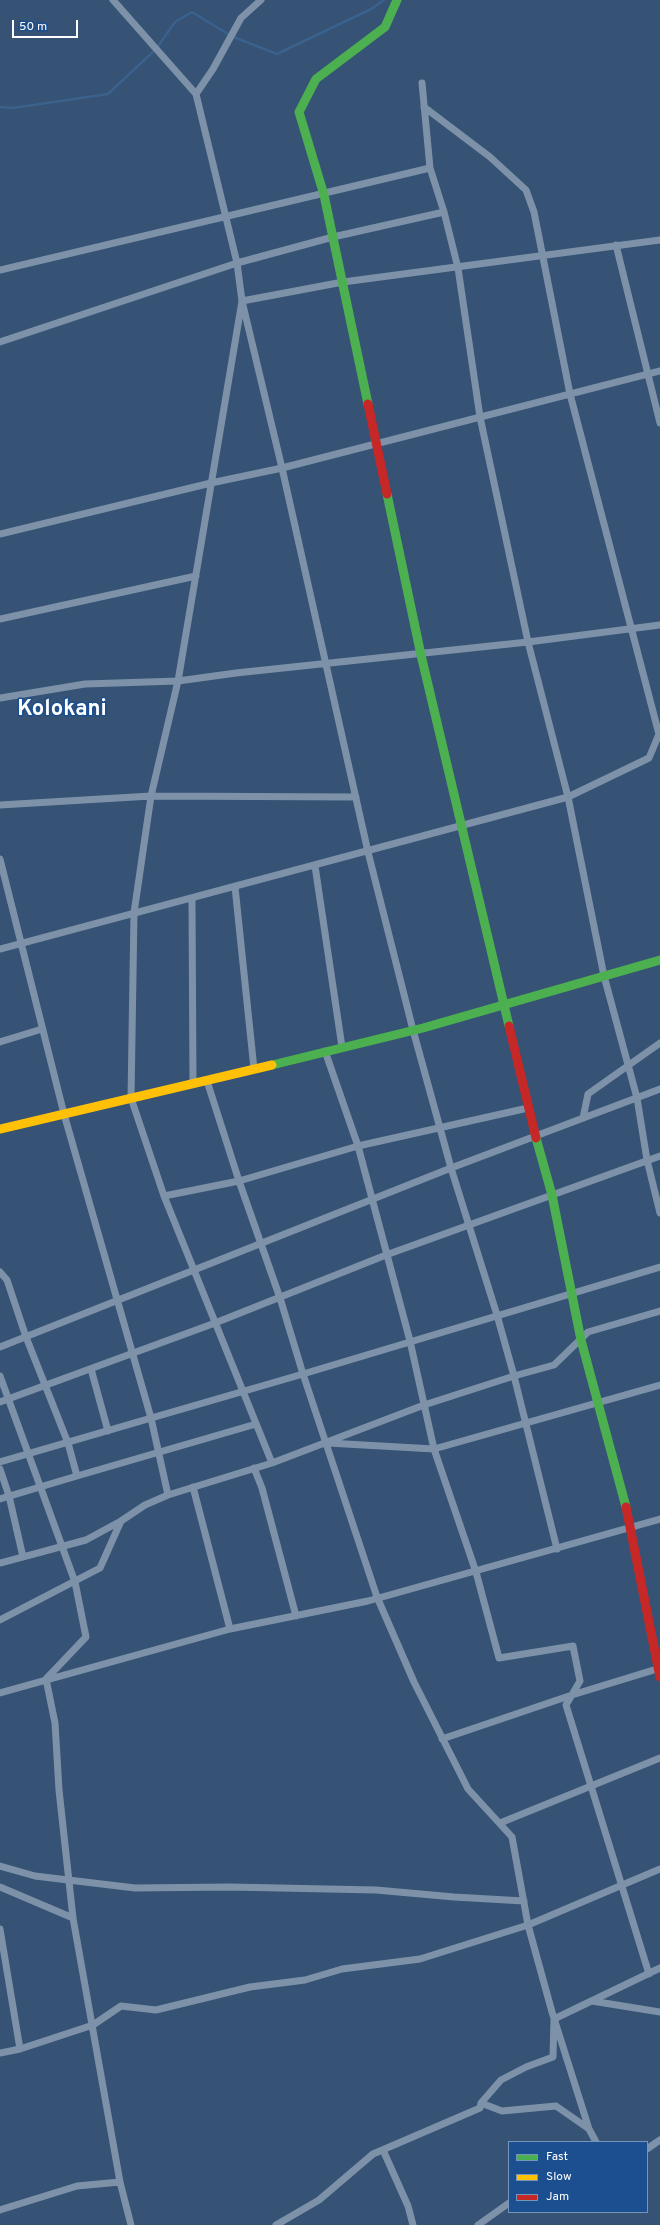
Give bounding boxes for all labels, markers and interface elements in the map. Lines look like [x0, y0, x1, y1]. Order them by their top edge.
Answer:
scale bar [14, 12, 80, 38]
text: 50 m [19, 19, 47, 35]
district label: Kolokani [17, 698, 107, 724]
legend [508, 2141, 648, 2213]
text: Fast [546, 2149, 568, 2165]
text: Slow [546, 2169, 572, 2185]
text: Jam [546, 2189, 569, 2205]

